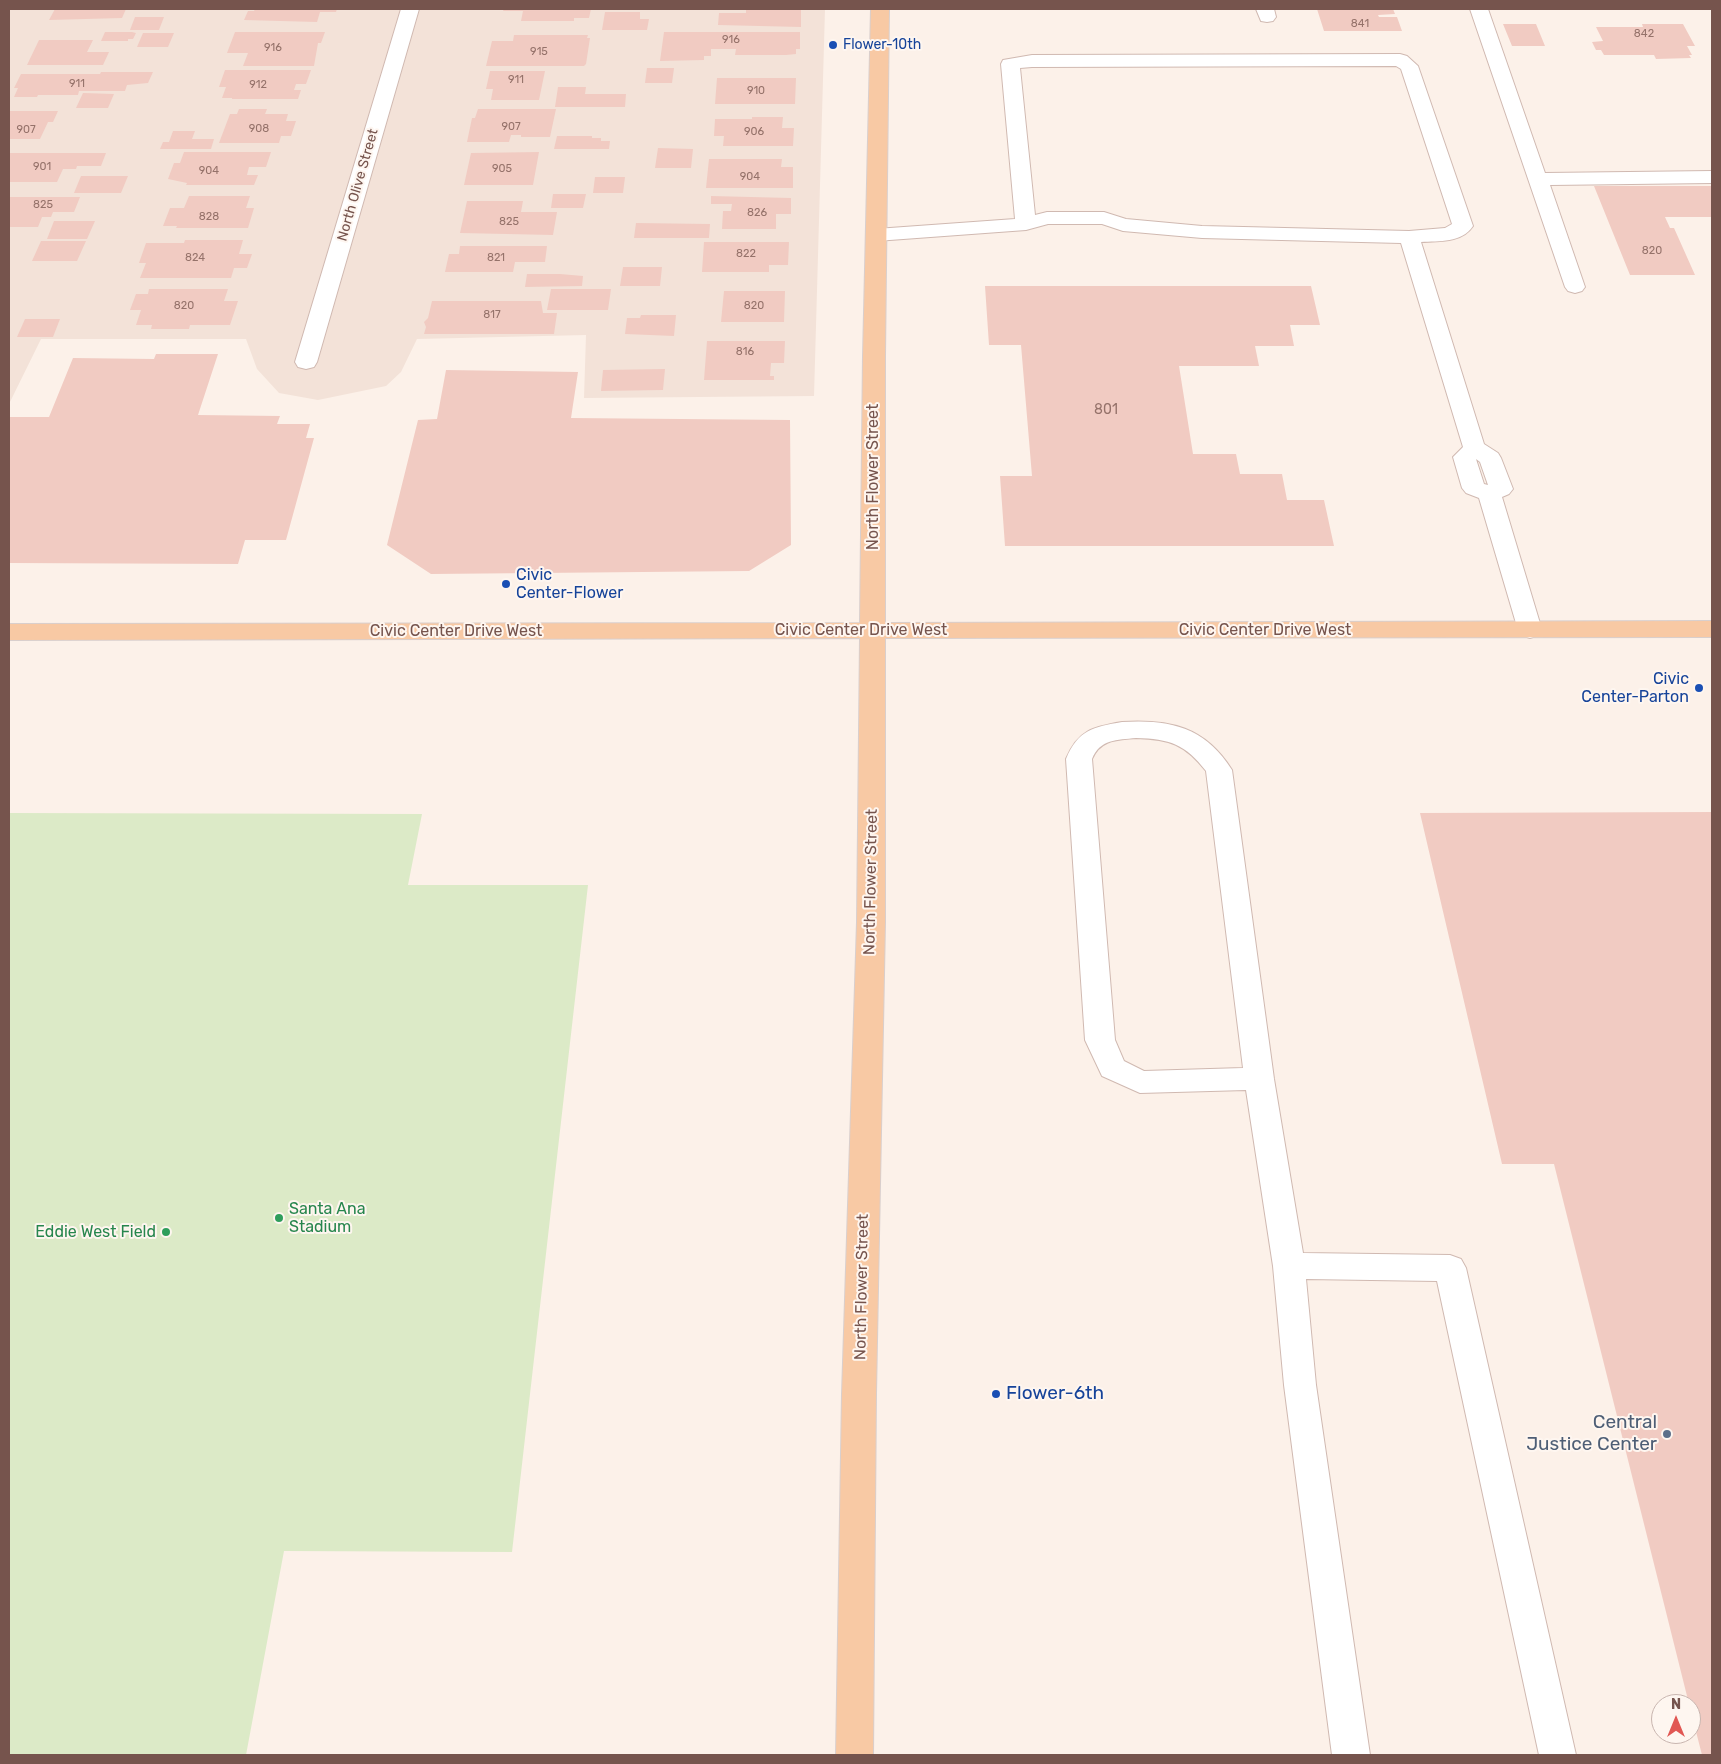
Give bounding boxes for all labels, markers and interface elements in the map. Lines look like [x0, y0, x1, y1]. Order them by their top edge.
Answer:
house number: 841 [1351, 17, 1369, 31]
house number: 842 [1634, 27, 1654, 41]
house number: 916 [722, 33, 740, 47]
place label: Flower-10th [843, 37, 921, 53]
marker: Flower-10th [827, 39, 839, 51]
house number: 916 [264, 41, 282, 55]
house number: 915 [530, 45, 548, 59]
house number: 911 [508, 73, 524, 87]
house number: 911 [69, 77, 85, 91]
house number: 912 [249, 78, 267, 92]
house number: 910 [747, 84, 765, 98]
house number: 907 [501, 120, 521, 134]
house number: 908 [249, 122, 269, 136]
house number: 907 [16, 123, 36, 137]
house number: 906 [744, 125, 764, 139]
street label: North Olive Street [334, 127, 382, 243]
house number: 901 [33, 160, 51, 174]
house number: 905 [492, 162, 512, 176]
house number: 904 [199, 164, 219, 178]
house number: 904 [740, 170, 760, 184]
house number: 825 [33, 198, 53, 212]
house number: 826 [747, 206, 767, 220]
house number: 828 [199, 210, 219, 224]
house number: 825 [499, 215, 519, 229]
house number: 820 [1642, 244, 1662, 258]
house number: 822 [736, 247, 756, 261]
house number: 824 [185, 251, 205, 265]
house number: 821 [487, 251, 505, 265]
house number: 820 [174, 299, 194, 313]
house number: 820 [744, 299, 764, 313]
house number: 817 [483, 308, 501, 322]
house number: 816 [736, 345, 754, 359]
house number: 801 [1094, 402, 1118, 418]
street label: North Flower Street [863, 404, 883, 550]
place label: Civic Center-Flower [516, 565, 623, 603]
marker: Civic Center-Flower [500, 578, 512, 590]
street label: Civic Center Drive West [775, 620, 947, 640]
street label: Civic Center Drive West [1179, 620, 1351, 640]
street label: Civic Center Drive West [370, 621, 542, 641]
place label: Civic Center-Parton [1581, 669, 1689, 707]
marker: Civic Center-Parton [1693, 682, 1705, 694]
street label: North Flower Street [860, 809, 882, 955]
place label: Santa Ana Stadium [289, 1199, 366, 1237]
marker: Santa Ana Stadium [273, 1212, 285, 1224]
street label: North Flower Street [851, 1214, 873, 1360]
place label: Eddie West Field [35, 1222, 156, 1242]
marker: Eddie West Field [160, 1226, 172, 1238]
place label: Flower-6th [1006, 1383, 1104, 1405]
marker: Flower-6th [990, 1388, 1002, 1400]
place label: Central Justice Center [1526, 1412, 1657, 1456]
marker: Central Justice Center [1661, 1428, 1673, 1440]
north arrow [1651, 1694, 1701, 1744]
text: N [1671, 1696, 1681, 1713]

